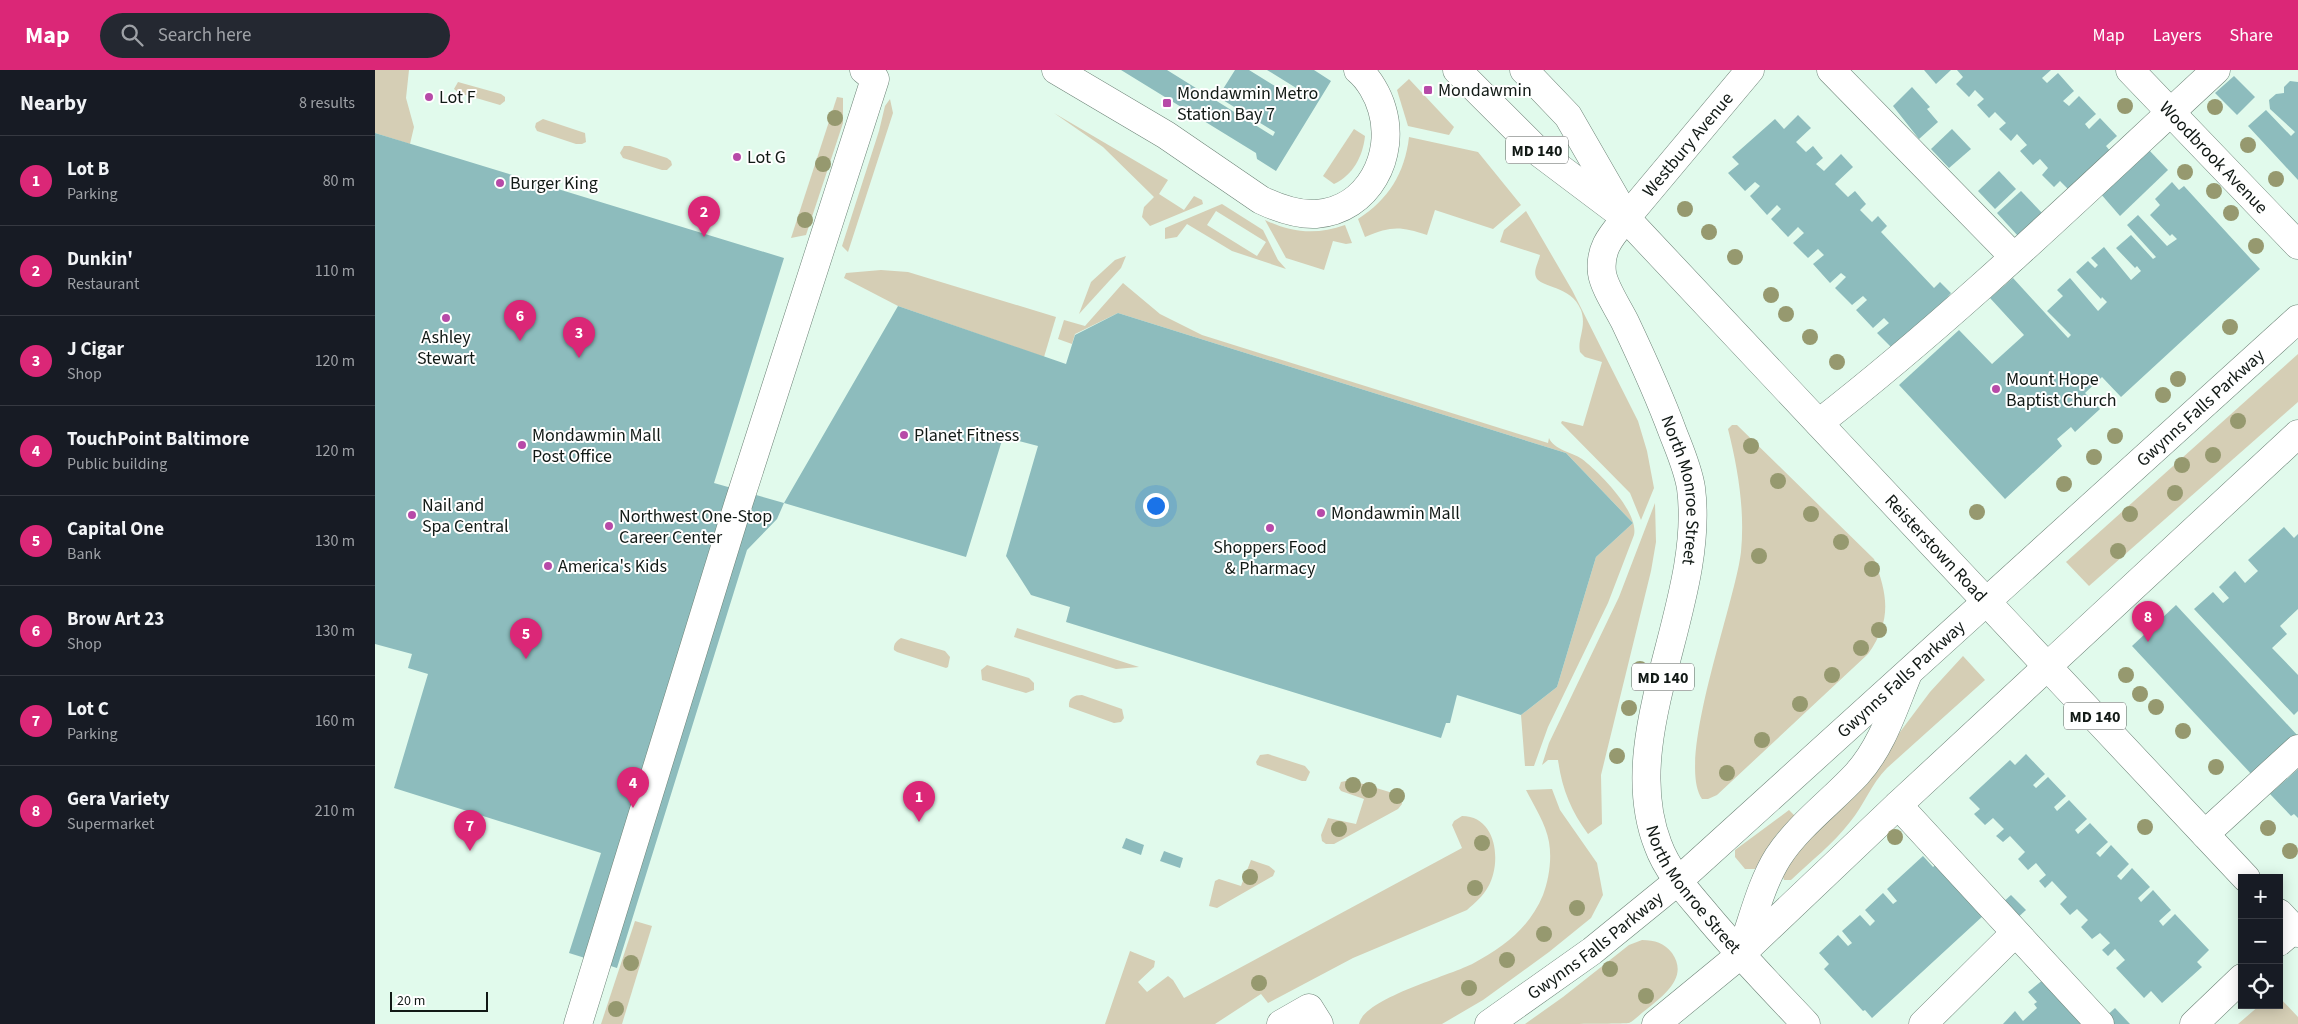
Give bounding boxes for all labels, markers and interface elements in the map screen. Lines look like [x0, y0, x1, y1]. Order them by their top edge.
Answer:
search box [100, 13, 450, 58]
text: Map [25, 18, 70, 53]
icon: search [118, 21, 146, 49]
text: Search here [158, 22, 251, 49]
text: Map [2093, 23, 2125, 48]
text: Layers [2153, 23, 2202, 48]
text: Share [2230, 23, 2273, 48]
place label: Mondawmin [1438, 78, 1532, 103]
place label: Mondawmin Metro Station Bay 7 [1177, 81, 1318, 127]
marker: Mondawmin [1422, 84, 1434, 96]
place label: Lot F [439, 85, 476, 110]
street label: Westbury Avenue [1637, 87, 1740, 203]
text: Nearby [20, 88, 87, 118]
marker: Lot F [423, 91, 435, 103]
text: 8 results [299, 92, 355, 114]
street label: Woodbrook Avenue [2153, 96, 2274, 219]
marker: Mondawmin Metro Station Bay 7 [1161, 97, 1173, 109]
road number: MD 140 [1506, 136, 1568, 164]
place label: Lot G [747, 145, 786, 170]
marker: Lot G [731, 151, 743, 163]
text: Lot B [67, 156, 109, 183]
text: 1 [32, 170, 40, 192]
text: 80 m [323, 170, 355, 192]
place label: Burger King [510, 171, 598, 196]
marker: Burger King [494, 177, 506, 189]
text: Parking [67, 183, 118, 205]
pin: 2 [688, 196, 720, 237]
text: Dunkin' [67, 246, 133, 273]
text: 2 [32, 260, 40, 282]
text: 110 m [315, 260, 355, 282]
text: Restaurant [67, 273, 140, 295]
pin: 6 [504, 300, 536, 341]
marker: Ashley Stewart [440, 312, 452, 324]
pin: 3 [563, 317, 595, 358]
place label: Ashley Stewart [417, 325, 475, 371]
text: J Cigar [67, 336, 124, 363]
street label: Gwynns Falls Parkway [2131, 343, 2271, 473]
text: 3 [32, 350, 40, 372]
text: 120 m [315, 350, 355, 372]
text: Shop [67, 363, 102, 385]
place label: Mount Hope Baptist Church [2006, 367, 2117, 413]
marker: Mount Hope Baptist Church [1990, 383, 2002, 395]
street label: North Monroe Street [1654, 412, 1705, 567]
place label: Mondawmin Mall Post Office [532, 423, 661, 469]
place label: Planet Fitness [914, 423, 1019, 448]
text: TouchPoint Baltimore [67, 426, 249, 453]
marker: Planet Fitness [898, 429, 910, 441]
marker: Mondawmin Mall Post Office [516, 439, 528, 451]
text: 4 [32, 440, 40, 462]
text: 120 m [315, 440, 355, 462]
text: Public building [67, 453, 167, 475]
street label: Reisterstown Road [1879, 489, 1992, 608]
place label: Nail and Spa Central [422, 493, 509, 539]
your location [1143, 493, 1169, 519]
place label: Mondawmin Mall [1331, 501, 1460, 526]
place label: Northwest One-Stop Career Center [619, 504, 772, 550]
marker: Mondawmin Mall [1315, 507, 1327, 519]
marker: Nail and Spa Central [406, 509, 418, 521]
text: Capital One [67, 516, 164, 543]
marker: Northwest One-Stop Career Center [603, 520, 615, 532]
marker: Shoppers Food & Pharmacy [1264, 522, 1276, 534]
text: 5 [32, 530, 40, 552]
text: 130 m [315, 530, 355, 552]
place label: Shoppers Food & Pharmacy [1213, 535, 1327, 581]
text: Bank [67, 543, 101, 565]
place label: America's Kids [558, 554, 667, 579]
marker: America's Kids [542, 560, 554, 572]
pin: 8 [2132, 601, 2164, 642]
text: Brow Art 23 [67, 606, 164, 633]
street label: Gwynns Falls Parkway [1832, 614, 1971, 744]
pin: 5 [510, 618, 542, 659]
text: 6 [32, 620, 40, 642]
text: 130 m [315, 620, 355, 642]
text: Shop [67, 633, 102, 655]
road number: MD 140 [1632, 664, 1694, 690]
text: Lot C [67, 696, 109, 723]
road number: MD 140 [2064, 702, 2126, 729]
text: 7 [32, 710, 40, 732]
text: 160 m [315, 710, 355, 732]
text: Parking [67, 723, 118, 745]
pin: 4 [617, 767, 649, 808]
pin: 1 [903, 781, 935, 822]
text: Gera Variety [67, 786, 169, 813]
text: 8 [32, 800, 40, 822]
text: 210 m [315, 800, 355, 822]
pin: 7 [454, 810, 486, 851]
text: Supermarket [67, 813, 154, 835]
street label: North Monroe Street [1639, 822, 1746, 960]
map controls [2238, 874, 2283, 1009]
button: + [2238, 874, 2283, 919]
street label: Gwynns Falls Parkway [1522, 886, 1669, 1006]
button: − [2238, 919, 2283, 964]
button: locate [2238, 964, 2283, 1009]
scale bar [390, 989, 487, 1012]
text: 20 m [397, 991, 425, 1011]

